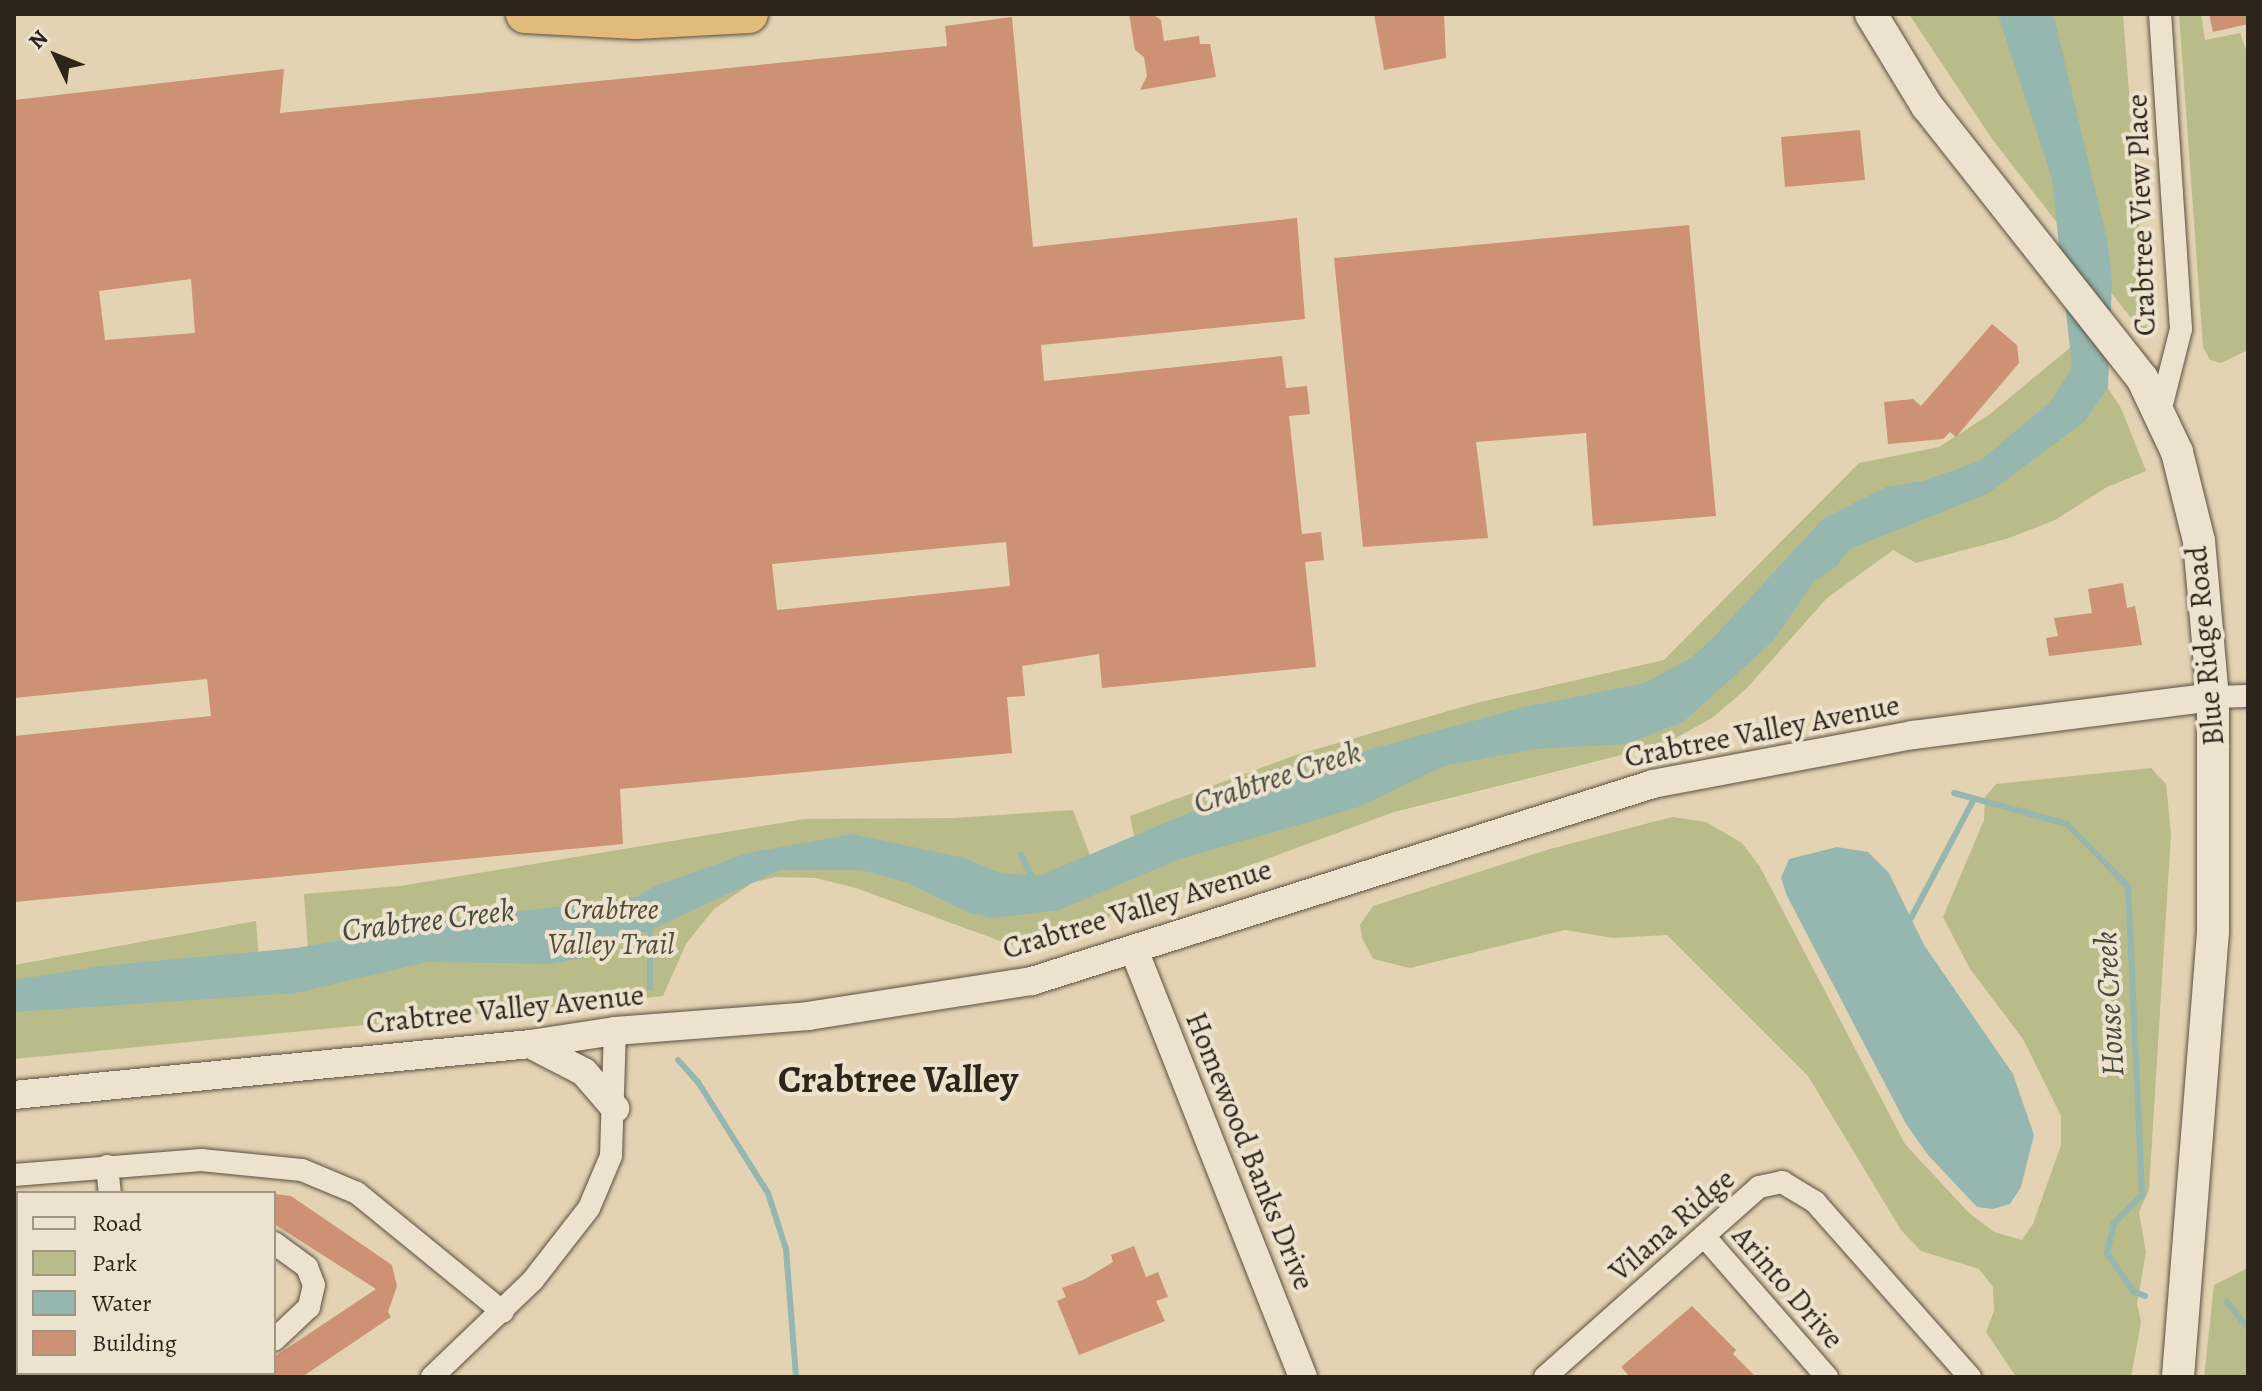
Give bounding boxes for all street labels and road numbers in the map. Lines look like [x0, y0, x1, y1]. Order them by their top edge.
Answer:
street label: Crabtree View Place [2119, 93, 2163, 337]
street label: Blue Ridge Road [2178, 545, 2232, 747]
street label: Crabtree Valley Avenue [1622, 687, 1902, 775]
street label: Crabtree Valley Avenue [998, 851, 1276, 967]
street label: Crabtree Valley Avenue [364, 977, 646, 1041]
street label: Homewood Banks Drive [1178, 1007, 1322, 1295]
street label: Vilana Ridge [1602, 1161, 1742, 1289]
street label: Arinto Drive [1725, 1218, 1851, 1356]

